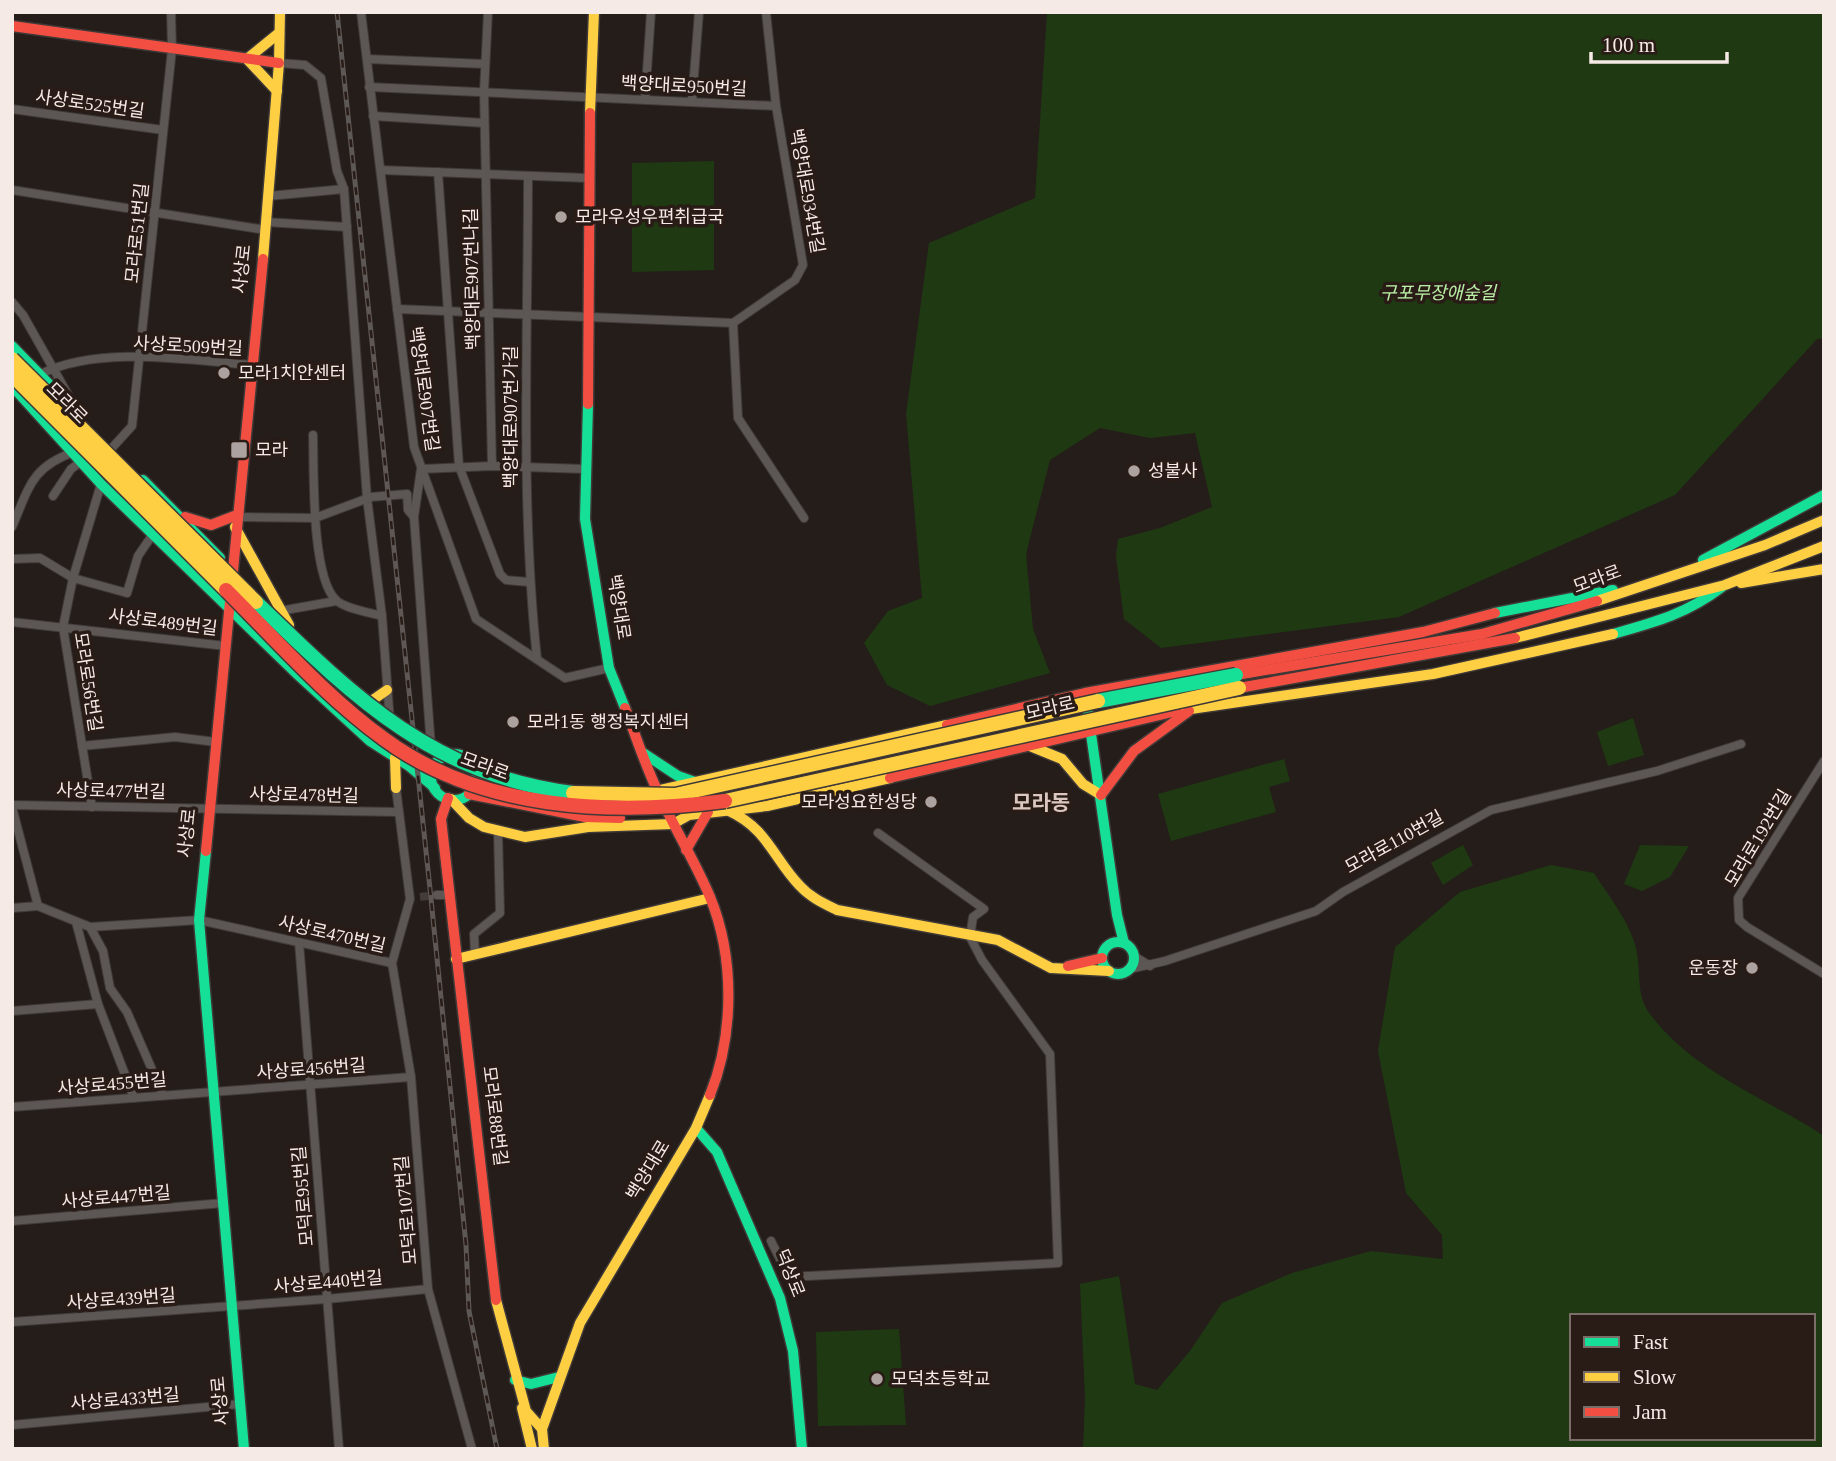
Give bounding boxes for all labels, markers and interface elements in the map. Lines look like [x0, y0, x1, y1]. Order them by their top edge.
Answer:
scale bar [1591, 21, 1728, 65]
text: 100 m [1602, 33, 1655, 57]
street label: 백양대로950번길 [620, 73, 748, 99]
street label: 사상로525번길 [34, 86, 146, 122]
street label: 백양대로934번길 [786, 127, 828, 255]
street label: 모라로51번길 [122, 182, 152, 284]
street label: 백양대로907번나길 [461, 207, 483, 351]
place label: 모라우성우편취급국 [575, 207, 724, 227]
marker: 모라우성우편취급국 [553, 209, 569, 225]
street label: 사상로 [229, 243, 255, 295]
park label: 구포무장애숲길 [1380, 283, 1497, 303]
street label: 백양대로907번길 [405, 325, 443, 453]
street label: 사상로509번길 [133, 333, 243, 359]
street label: 백양대로907번가길 [501, 346, 521, 488]
place label: 모라1치안센터 [238, 363, 346, 383]
marker: 모라1치안센터 [216, 365, 232, 381]
street label: 모라로 [42, 378, 92, 428]
marker: 모라 [229, 440, 249, 460]
place label: 모라 [255, 440, 289, 460]
place label: 성불사 [1148, 461, 1198, 481]
marker: 성불사 [1126, 463, 1142, 479]
street label: 모라로 [1570, 561, 1624, 597]
street label: 백양대로 [604, 573, 634, 641]
street label: 사상로489번길 [107, 605, 219, 639]
street label: 모라로56번길 [70, 631, 106, 733]
street label: 모라로 [1024, 693, 1076, 723]
place label: 모라1동 행정복지센터 [527, 712, 690, 732]
marker: 모라1동 행정복지센터 [505, 714, 521, 730]
street label: 모라로 [458, 748, 512, 784]
street label: 사상로477번길 [56, 780, 166, 802]
street label: 사상로478번길 [249, 784, 359, 806]
street label: 모라로192번길 [1721, 786, 1795, 890]
district label: 모라동 [1012, 791, 1070, 815]
place label: 모라성요한성당 [801, 792, 917, 812]
marker: 모라성요한성당 [923, 794, 939, 810]
street label: 사상로 [174, 807, 200, 859]
street label: 모라로110번길 [1341, 807, 1447, 877]
street label: 사상로470번길 [276, 912, 388, 956]
place label: 운동장 [1688, 958, 1738, 978]
marker: 운동장 [1744, 960, 1760, 976]
street label: 사상로456번길 [256, 1055, 366, 1083]
street label: 모라로88번길 [479, 1065, 511, 1167]
street label: 사상로455번길 [56, 1069, 168, 1099]
street label: 백양대로 [622, 1136, 674, 1204]
street label: 모덕로95번길 [289, 1145, 317, 1247]
street label: 모덕로107번길 [391, 1154, 421, 1266]
street label: 사상로447번길 [60, 1182, 172, 1212]
street label: 덕상로 [771, 1246, 809, 1300]
street label: 사상로440번길 [272, 1267, 384, 1297]
street label: 사상로439번길 [66, 1285, 176, 1313]
legend [1570, 1314, 1815, 1440]
text: Fast [1633, 1330, 1668, 1354]
text: Slow [1633, 1365, 1677, 1389]
place label: 모덕초등학교 [891, 1369, 990, 1389]
marker: 모덕초등학교 [869, 1371, 885, 1387]
street label: 사상로 [208, 1375, 232, 1427]
street label: 사상로433번길 [69, 1384, 181, 1414]
text: Jam [1633, 1400, 1667, 1424]

